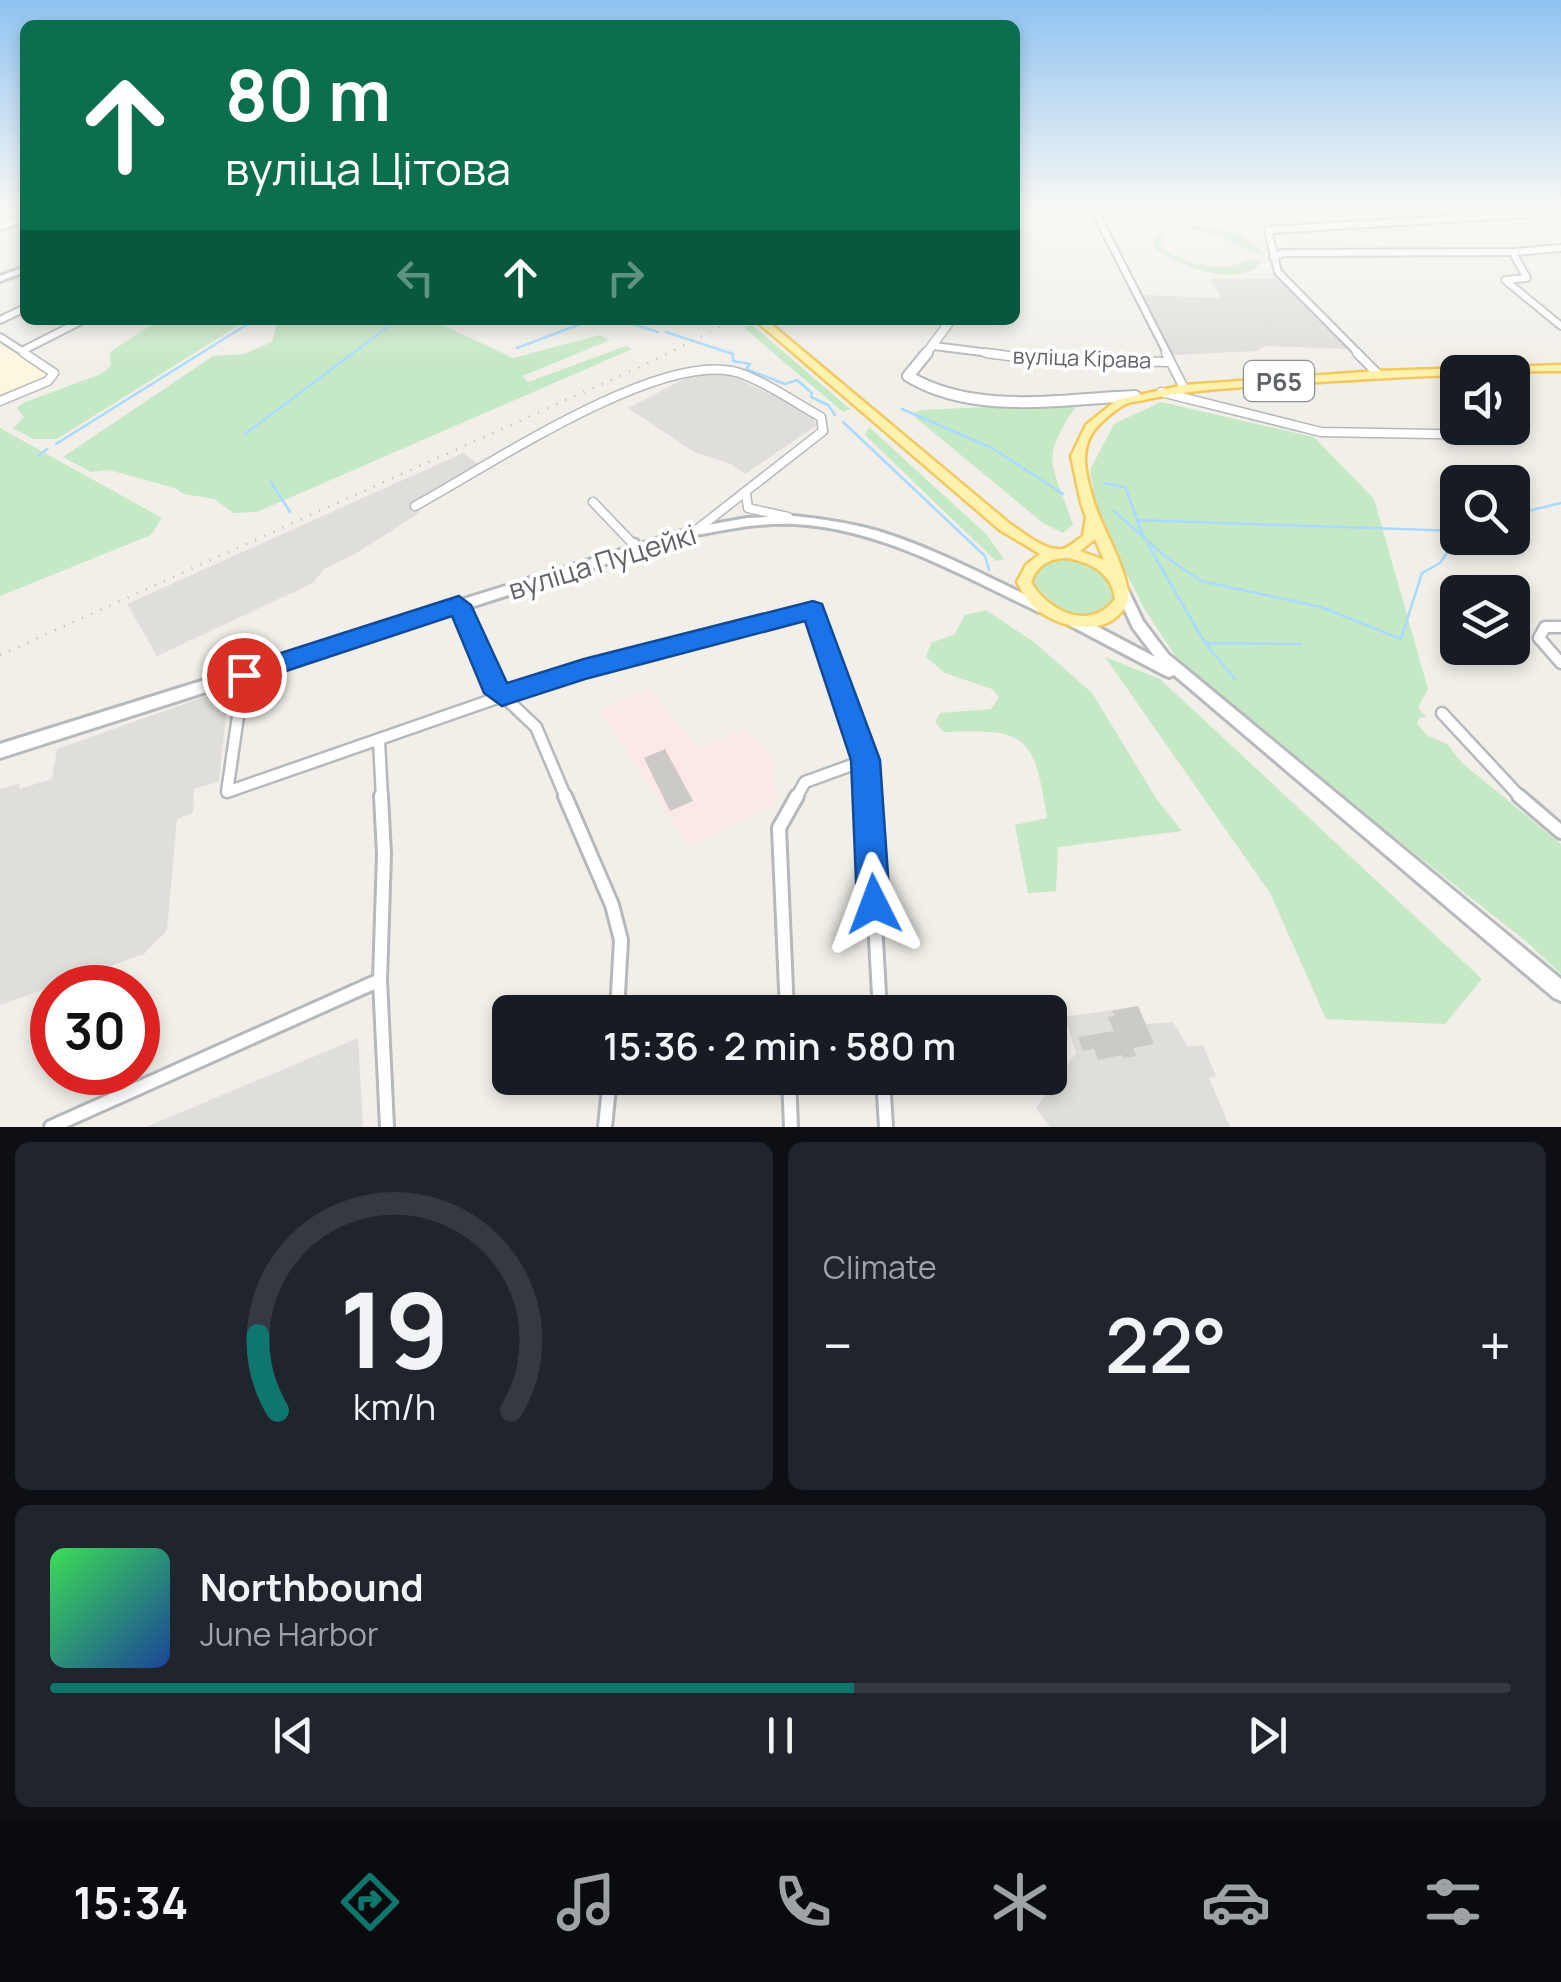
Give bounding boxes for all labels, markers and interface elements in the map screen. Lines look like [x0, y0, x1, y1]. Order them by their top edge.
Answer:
text: 80 m [225, 46, 391, 142]
icon: ahead [60, 60, 190, 190]
text: вуліца Цітова [225, 137, 511, 199]
icon: left [388, 250, 443, 305]
icon: ahead [493, 250, 548, 305]
icon: right [598, 250, 653, 305]
street label: вуліца Кірава [1012, 341, 1152, 375]
map controls [1440, 355, 1530, 665]
button: sound [1440, 355, 1530, 445]
road number: Р65 [1244, 361, 1314, 401]
button: search [1440, 465, 1530, 555]
street label: вуліца Пуцейкі [503, 514, 701, 608]
button: layers [1440, 575, 1530, 665]
pin [202, 633, 287, 718]
icon: arrive [217, 648, 272, 703]
position arrow [822, 852, 926, 956]
speed limit sign: 30 [30, 965, 160, 1095]
text: 15:36 · 2 min · 580 m [603, 1019, 956, 1071]
text: Climate [823, 1245, 937, 1289]
text: 19 [339, 1257, 449, 1399]
text: 22° [1105, 1293, 1227, 1396]
text: − [823, 1307, 853, 1383]
text: + [1479, 1307, 1511, 1383]
text: km/h [352, 1382, 436, 1431]
text: Northbound [200, 1560, 424, 1612]
text: June Harbor [200, 1612, 378, 1656]
icon: previous [266, 1708, 321, 1763]
icon: pause [753, 1708, 808, 1763]
icon: next [1240, 1708, 1295, 1763]
icon: directions [335, 1867, 405, 1937]
icon: music [551, 1867, 621, 1937]
icon: phone [768, 1867, 838, 1937]
icon: climate [985, 1867, 1055, 1937]
icon: car [1201, 1867, 1271, 1937]
icon: filters [1418, 1867, 1488, 1937]
text: 15:34 [73, 1871, 188, 1933]

